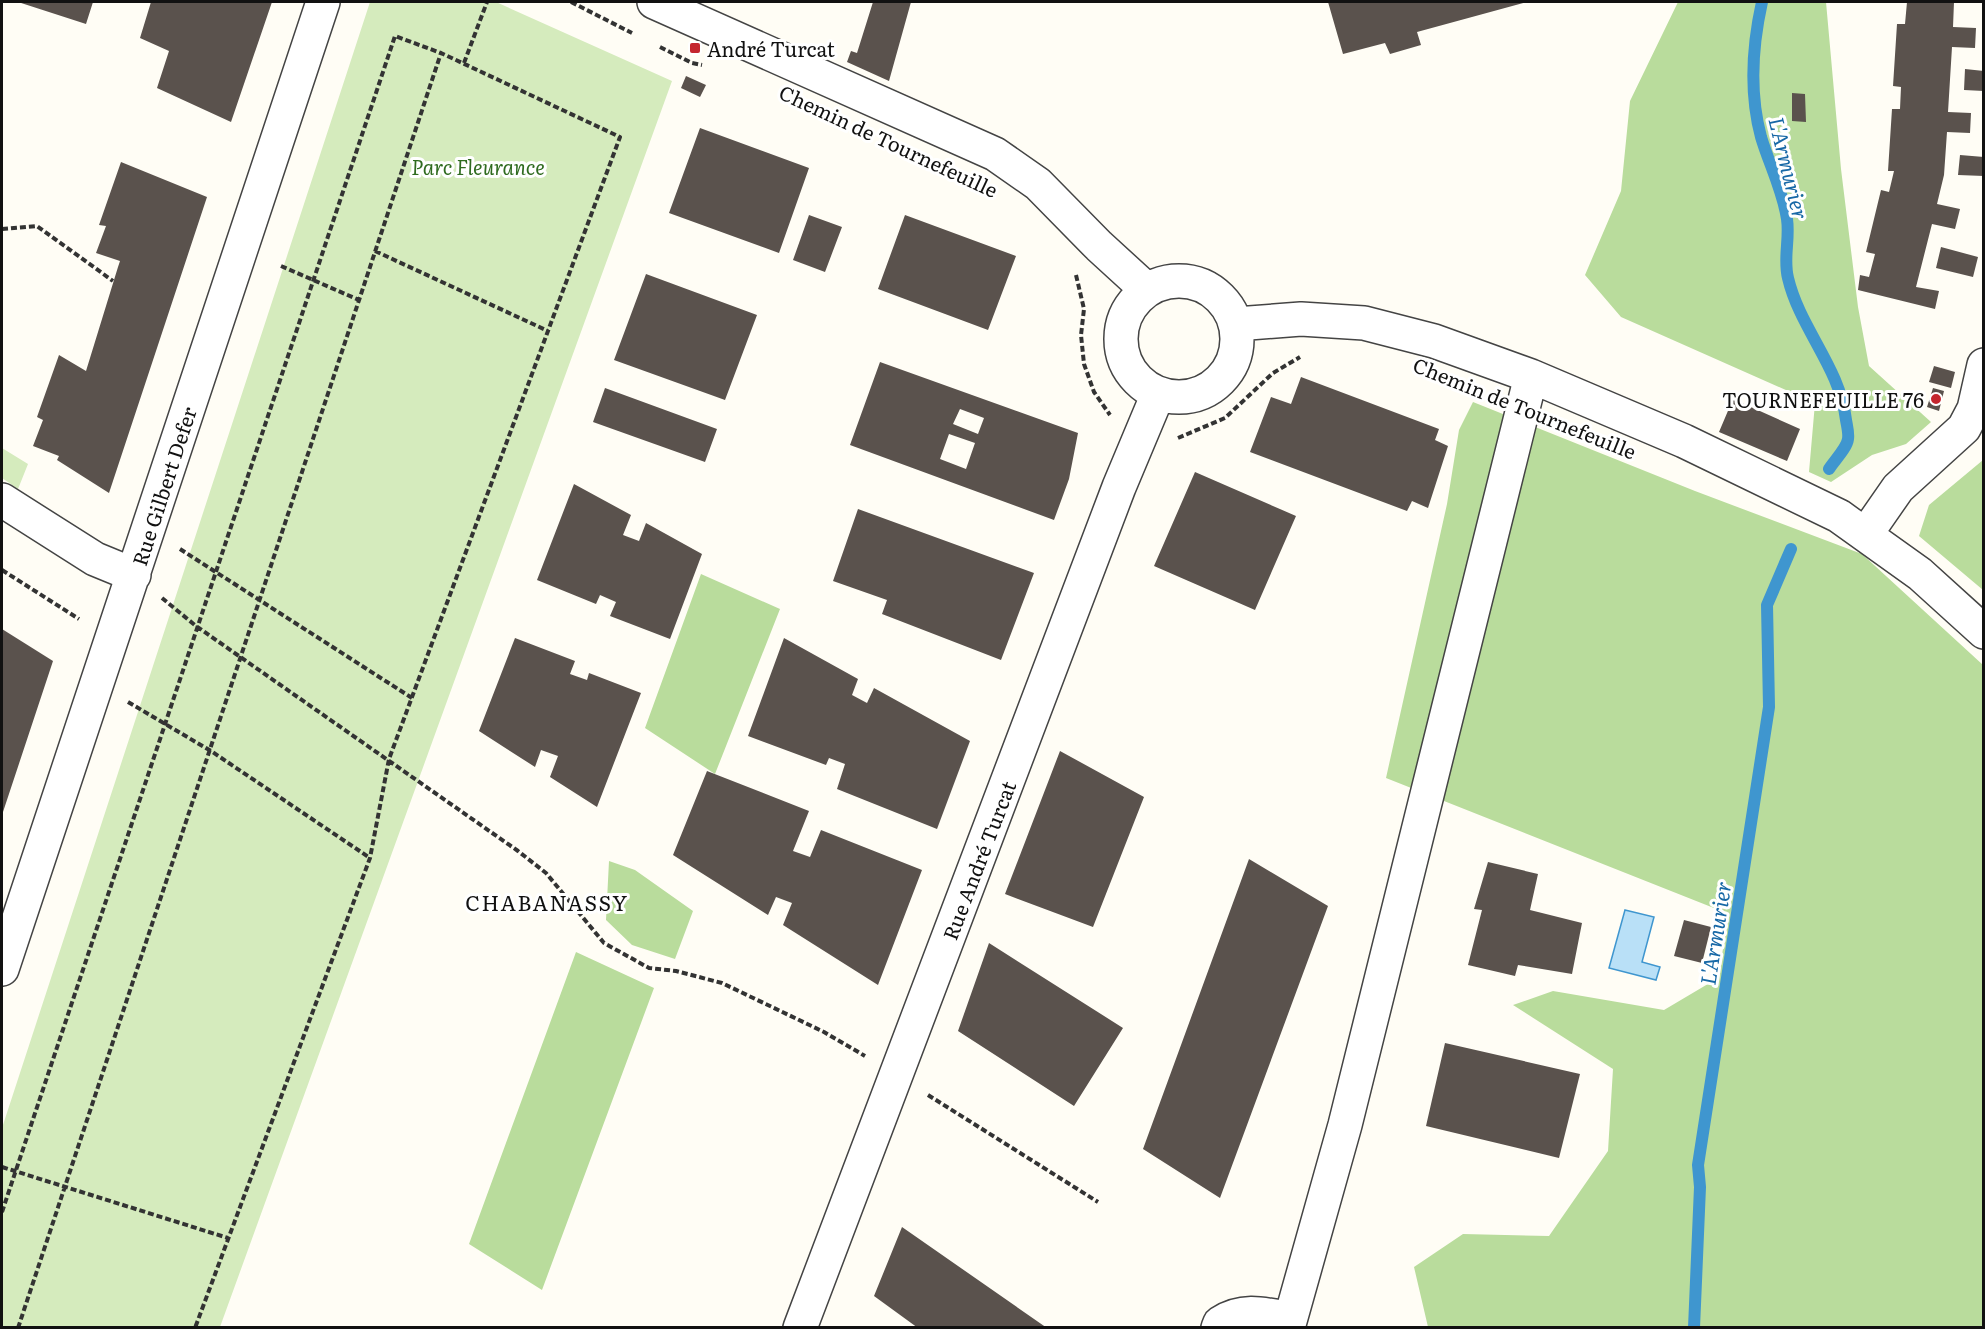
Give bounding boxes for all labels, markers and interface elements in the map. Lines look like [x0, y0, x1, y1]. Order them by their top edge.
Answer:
place label: André Turcat [707, 33, 835, 63]
marker: André Turcat [688, 41, 702, 55]
street label: Chemin de Tournefeuille [775, 76, 1003, 204]
water label: L'Armurier [1762, 114, 1818, 223]
park label: Parc Fleurance [411, 151, 545, 181]
street label: Chemin de Tournefeuille [1409, 348, 1641, 466]
place label: TOURNEFEUILLE 76 [1722, 384, 1924, 414]
marker: TOURNEFEUILLE 76 [1929, 392, 1943, 406]
street label: Rue Gilbert Defer [123, 402, 203, 569]
street label: Rue André Turcat [934, 776, 1022, 944]
water label: L'Armurier [1691, 879, 1738, 987]
district label: CHABANASSY [465, 886, 629, 917]

